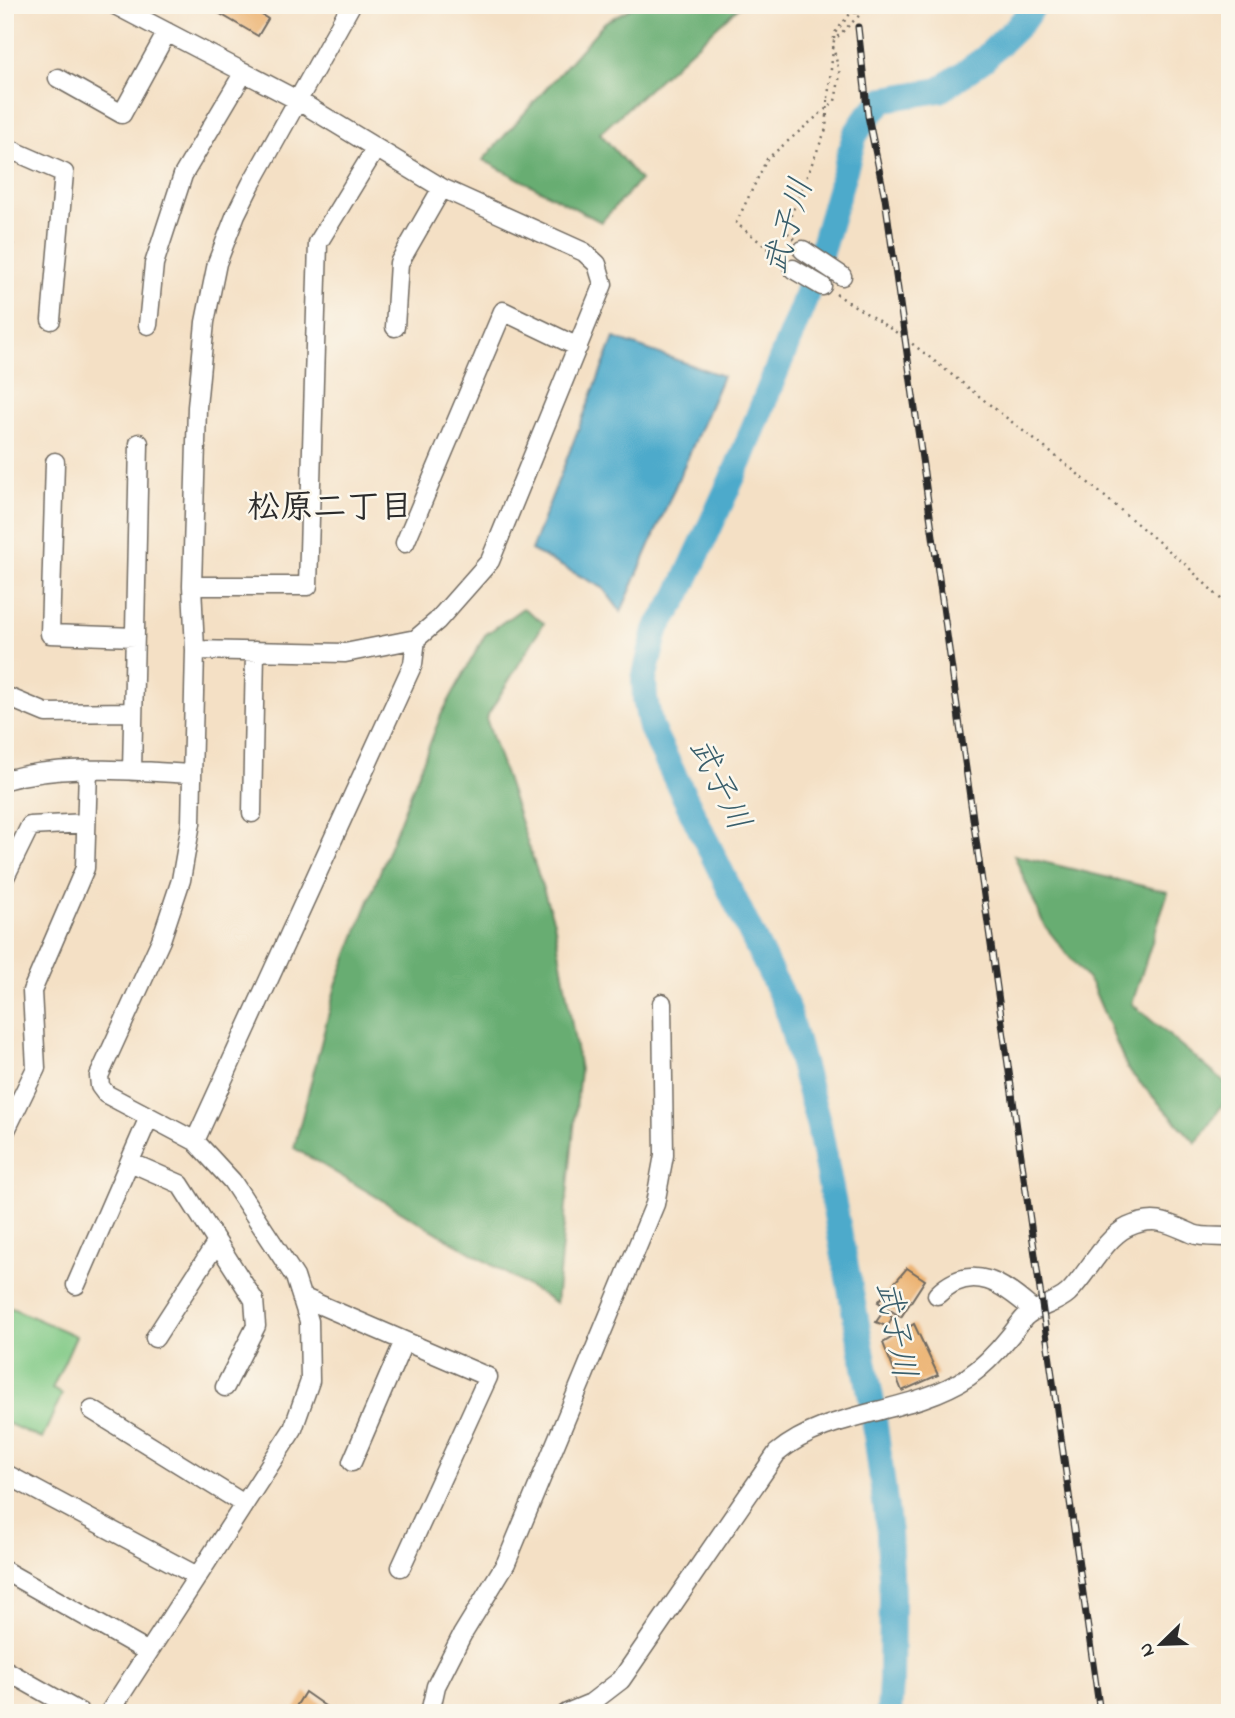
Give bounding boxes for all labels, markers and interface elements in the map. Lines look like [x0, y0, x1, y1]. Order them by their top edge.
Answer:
water label: 武子川 [753, 173, 827, 281]
district label: 松原二丁目 [248, 485, 413, 533]
water label: 武子川 [675, 730, 761, 840]
water label: 武子川 [861, 1277, 927, 1383]
north arrow [1126, 1610, 1196, 1680]
text: N [1133, 1638, 1163, 1661]

